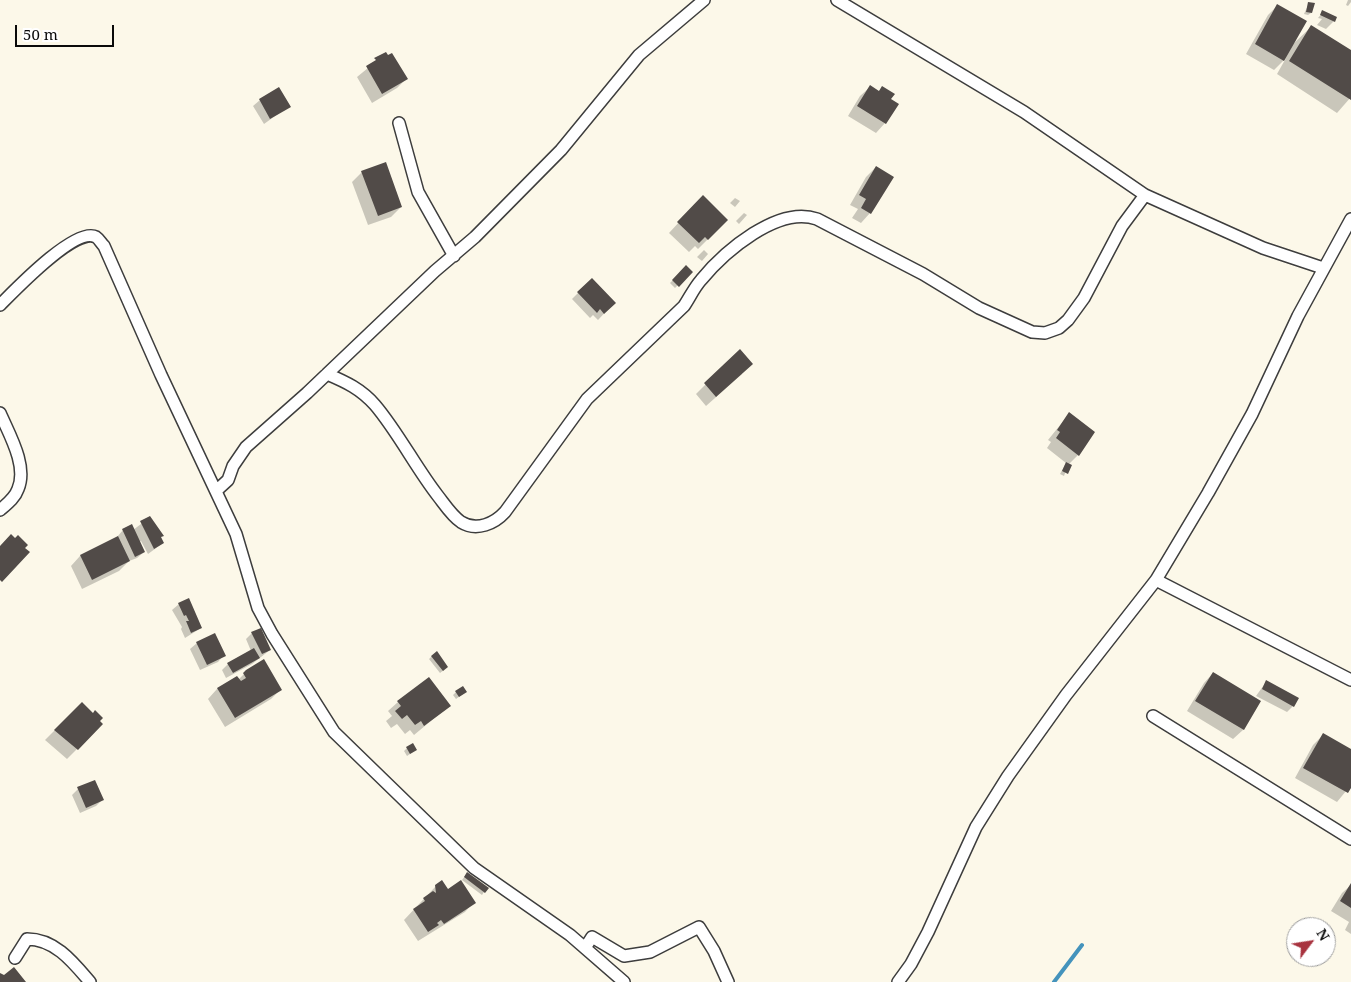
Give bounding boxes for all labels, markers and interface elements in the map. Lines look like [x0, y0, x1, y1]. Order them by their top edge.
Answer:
scale bar [18, 15, 116, 47]
text: 50 m [23, 24, 58, 44]
north arrow [1286, 917, 1336, 967]
text: N [1312, 925, 1334, 944]

